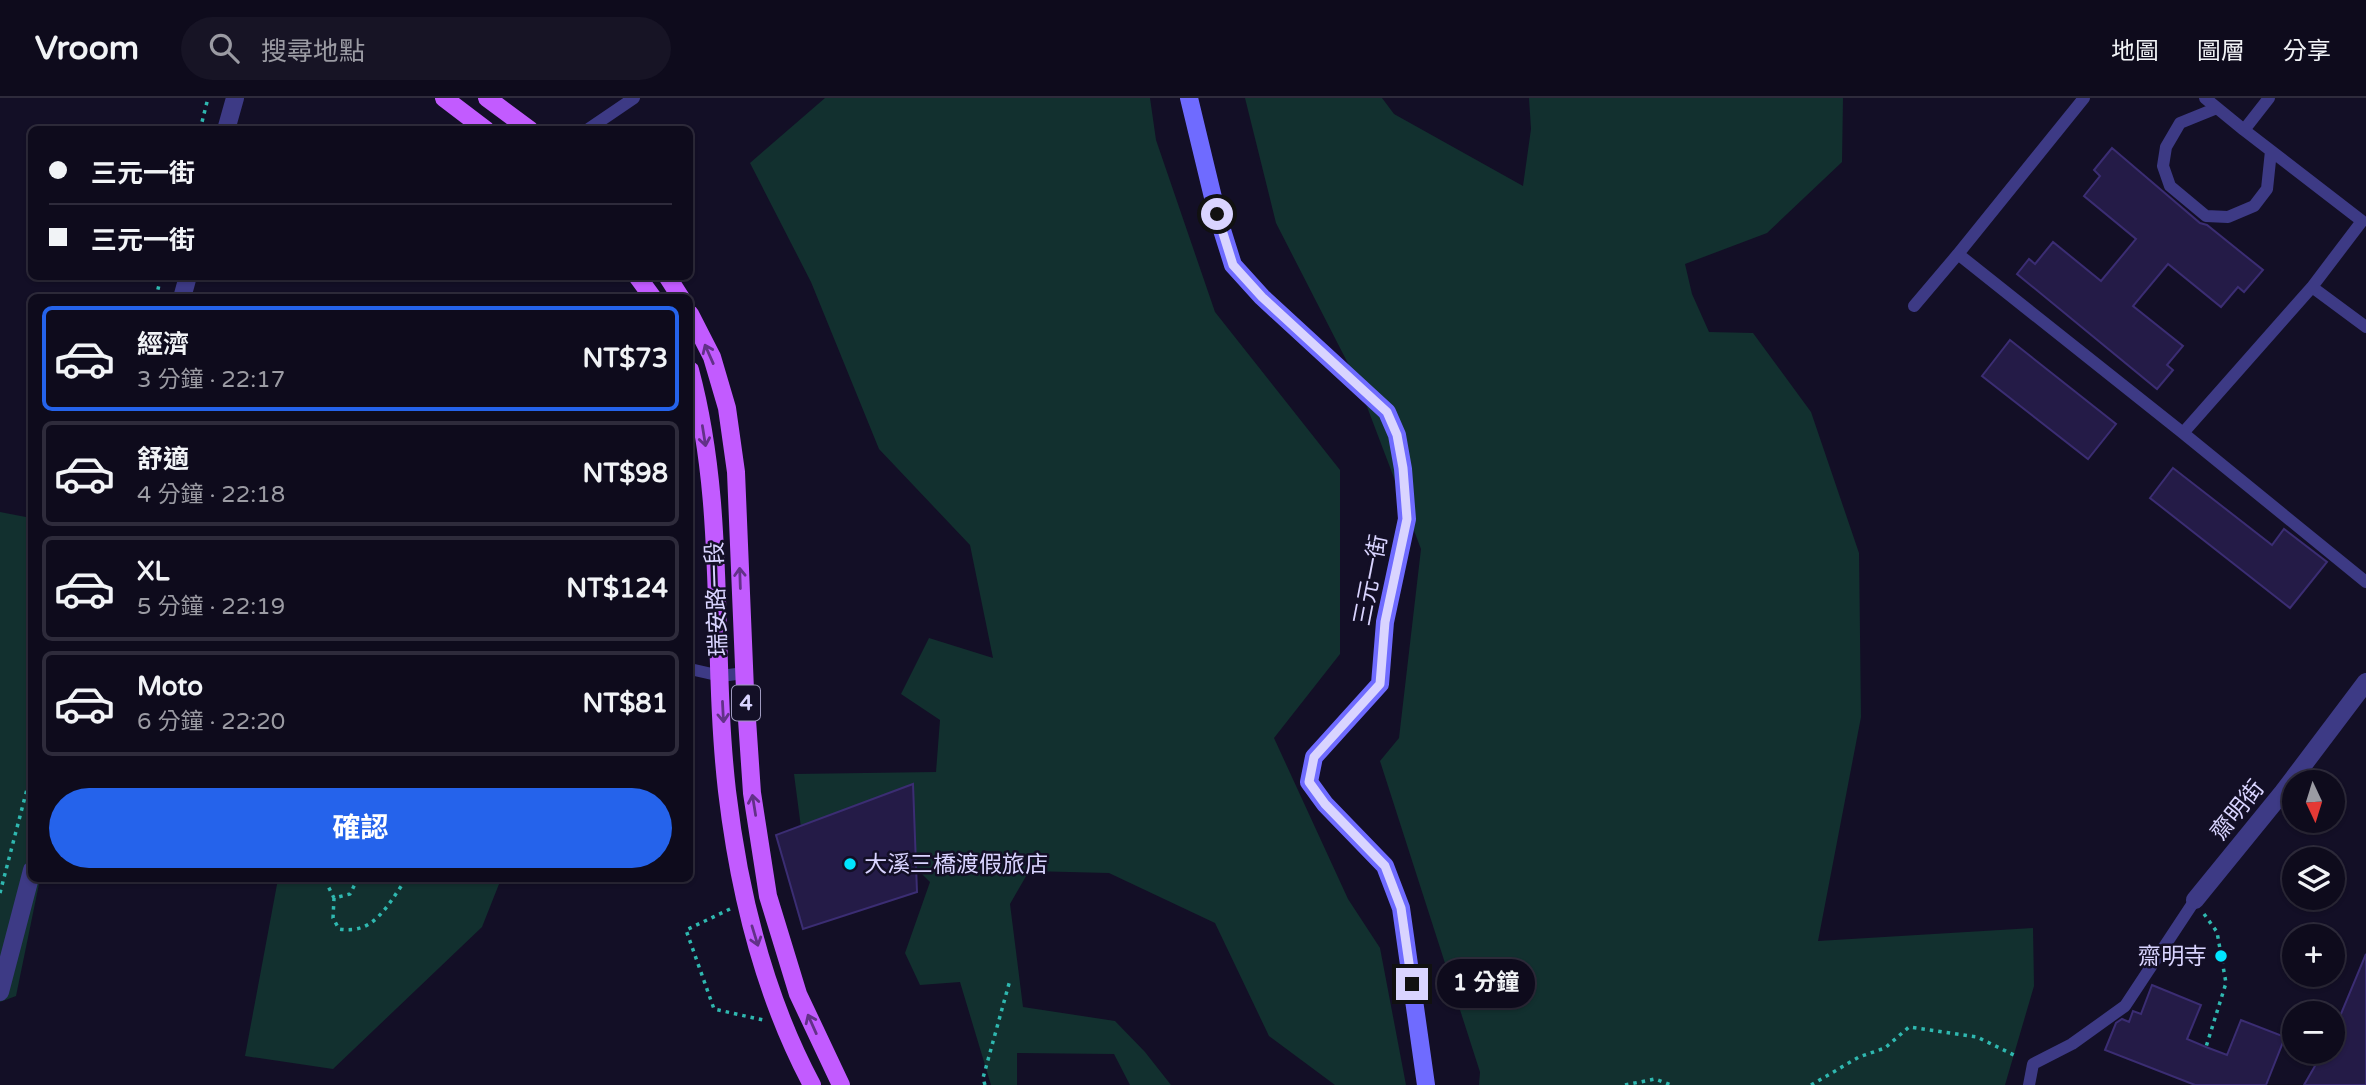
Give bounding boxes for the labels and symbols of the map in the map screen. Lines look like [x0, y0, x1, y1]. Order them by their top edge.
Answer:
route start [1201, 198, 1233, 230]
one-way arrow [702, 344, 715, 365]
one-way arrow [698, 424, 711, 447]
street label: 三元一街 [1348, 532, 1394, 628]
street label: 瑞安路一段 [701, 541, 733, 657]
one-way arrow [734, 566, 747, 589]
road number: 4 [732, 686, 760, 720]
one-way arrow [716, 700, 729, 723]
north arrow [2282, 770, 2345, 833]
street label: 齋明街 [2205, 775, 2270, 846]
one-way arrow [747, 794, 760, 816]
place label: 大溪三橋渡假旅店 [864, 851, 1048, 879]
marker: 大溪三橋渡假旅店 [842, 856, 858, 872]
one-way arrow [749, 925, 762, 947]
place label: 齋明寺 [2138, 943, 2207, 971]
marker: 齋明寺 [2213, 948, 2229, 964]
callout: 1 分鐘 [1436, 960, 1534, 1008]
route end [1396, 968, 1428, 1000]
one-way arrow [804, 1013, 817, 1035]

